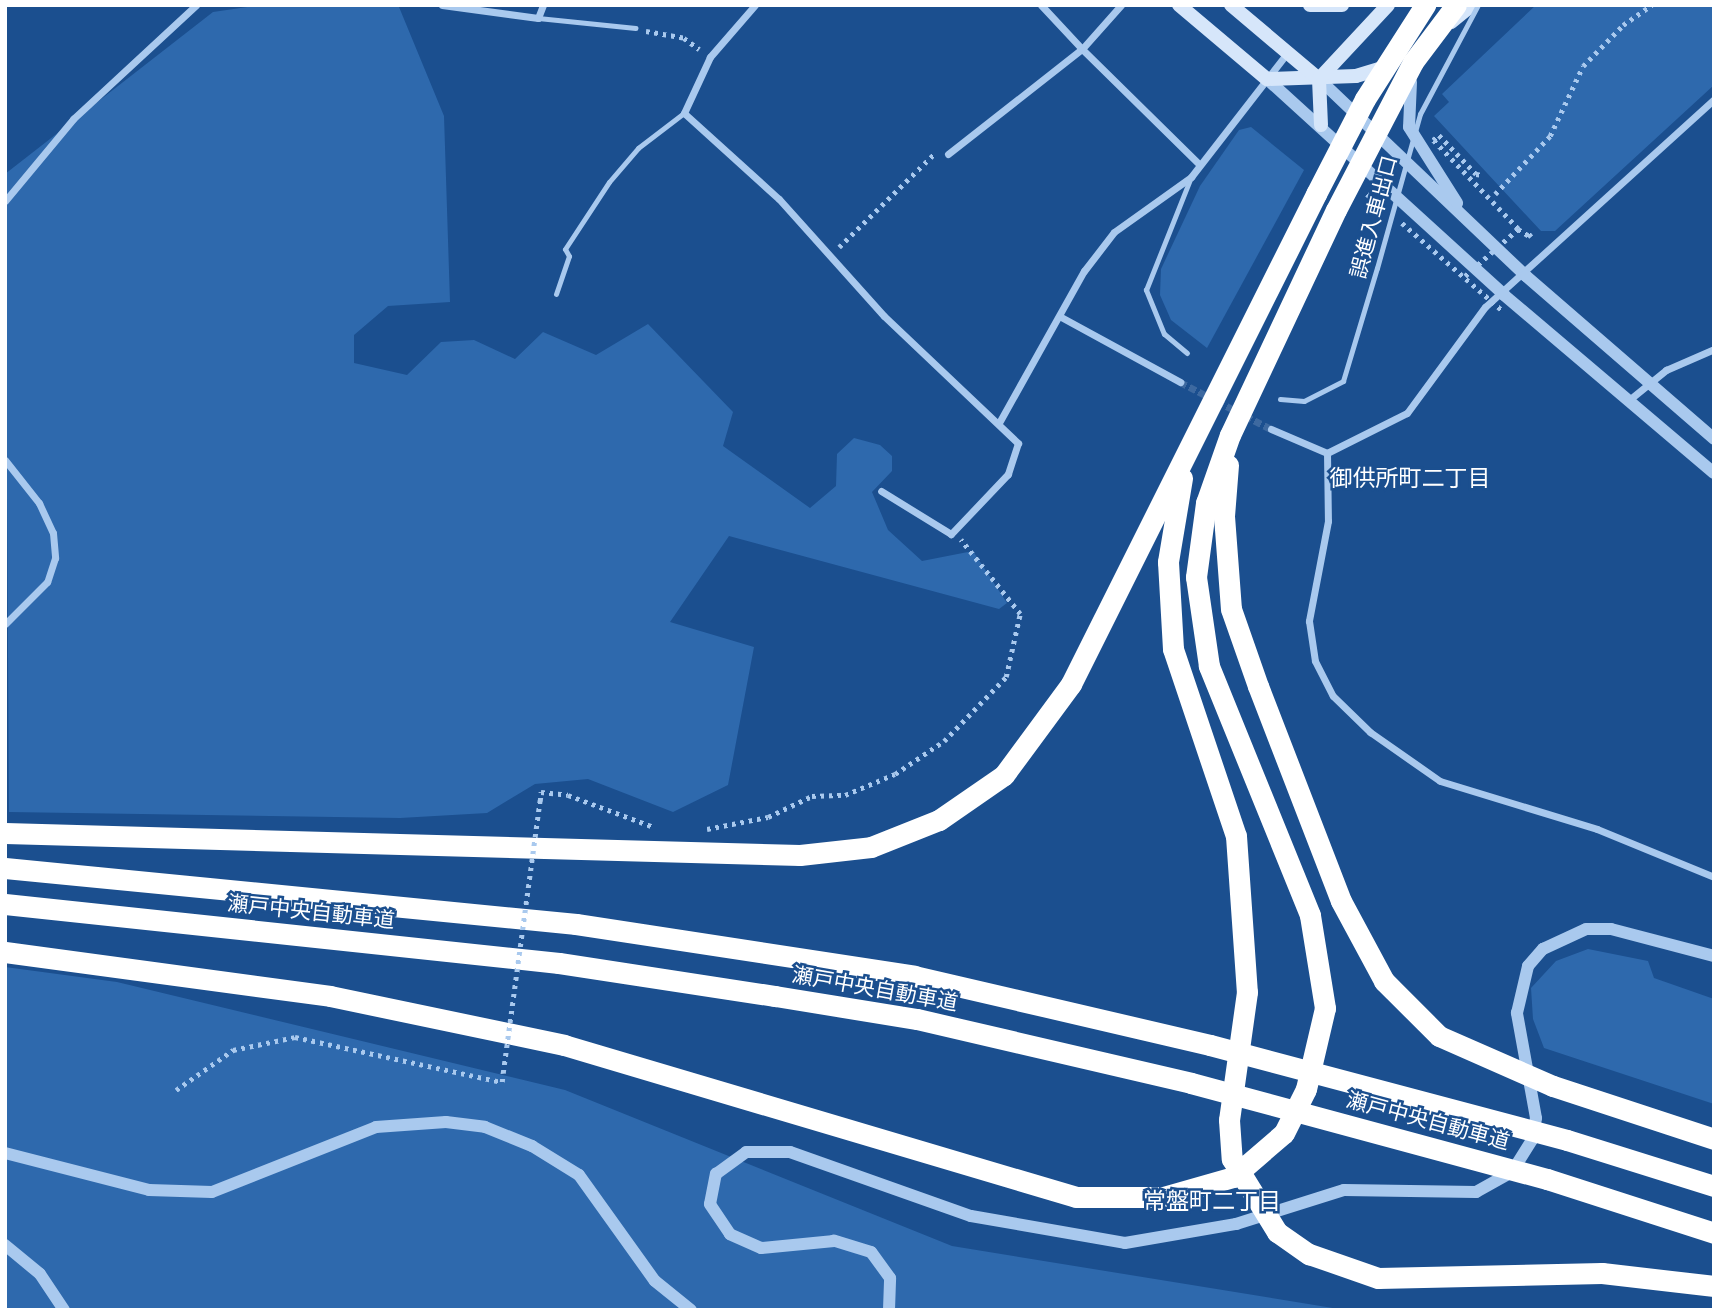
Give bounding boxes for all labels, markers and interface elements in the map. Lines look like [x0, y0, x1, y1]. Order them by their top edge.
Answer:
street label: 誤進入車出口 [1346, 153, 1402, 281]
district label: 御供所町二丁目 [1330, 464, 1490, 492]
street label: 瀬戸中央自動車道 [226, 891, 396, 933]
street label: 瀬戸中央自動車道 [790, 962, 960, 1016]
street label: 瀬戸中央自動車道 [1344, 1087, 1512, 1155]
district label: 常盤町二丁目 [1143, 1187, 1281, 1215]

